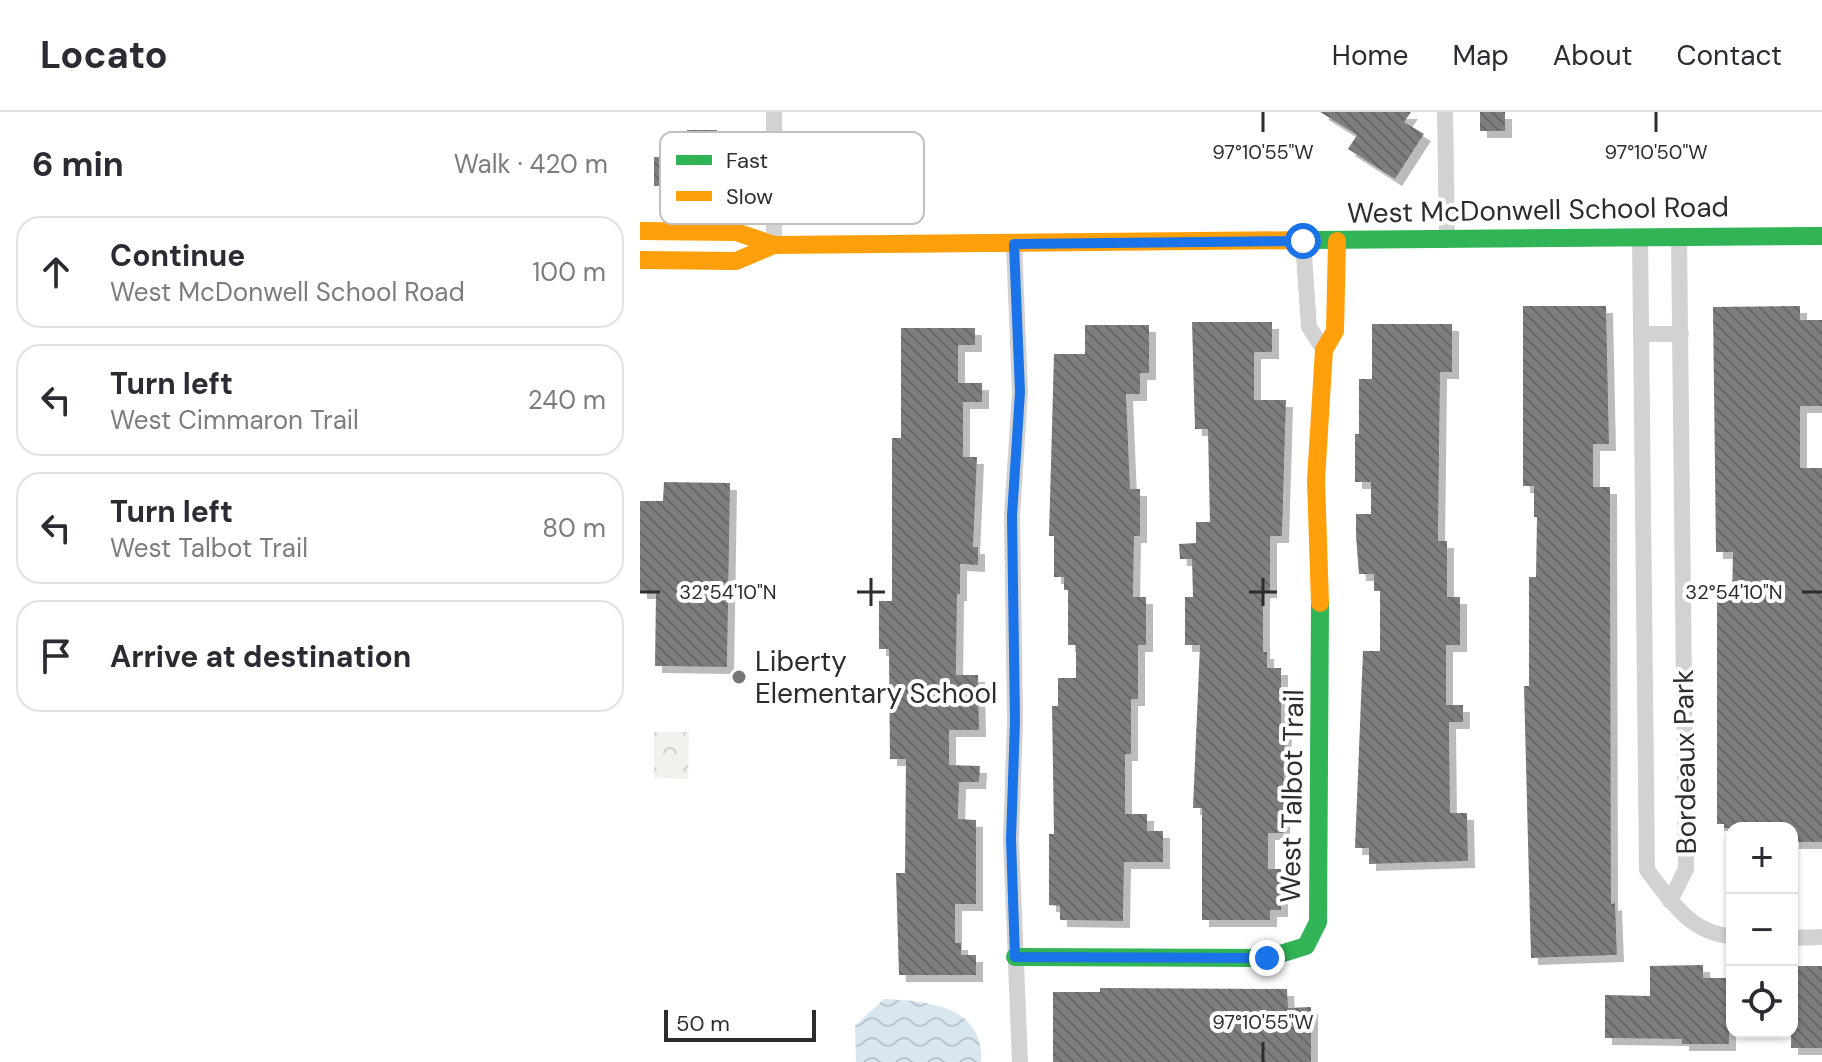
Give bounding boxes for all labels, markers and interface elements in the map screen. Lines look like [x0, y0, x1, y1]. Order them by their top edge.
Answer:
text: Locato [40, 30, 168, 80]
text: Home [1332, 37, 1408, 74]
text: Map [1452, 37, 1509, 74]
text: About [1553, 37, 1632, 74]
text: Contact [1676, 37, 1782, 74]
legend [660, 132, 924, 224]
text: 97°10'55"W [1212, 139, 1314, 165]
text: 97°10'50"W [1604, 139, 1708, 165]
text: 6 min [32, 142, 124, 187]
text: Fast [726, 146, 768, 175]
text: Walk · 420 m [454, 147, 608, 181]
text: Slow [726, 182, 773, 211]
street label: West McDonwell School Road [1347, 188, 1729, 232]
route start [1285, 223, 1321, 259]
text: Continue [110, 236, 245, 275]
icon: ahead [34, 250, 78, 294]
text: 100 m [532, 255, 606, 289]
text: West McDonwell School Road [110, 275, 465, 309]
text: Turn left [110, 364, 233, 403]
icon: left [34, 378, 78, 422]
text: 240 m [528, 383, 606, 417]
text: West Cimmaron Trail [110, 403, 359, 437]
text: Turn left [110, 492, 233, 531]
icon: left [34, 506, 78, 550]
text: 80 m [542, 511, 606, 545]
text: West Talbot Trail [110, 531, 308, 565]
text: 32°54'10"N [679, 579, 777, 605]
text: 32°54'10"N [1685, 579, 1783, 605]
icon: arrive [34, 634, 78, 678]
text: Arrive at destination [110, 637, 411, 676]
place label: Liberty Elementary School [755, 643, 997, 712]
marker: Liberty Elementary School [730, 668, 748, 686]
street label: Bordeaux Park [1665, 669, 1705, 855]
street label: West Talbot Trail [1272, 689, 1312, 903]
map controls [1726, 822, 1798, 1038]
button: + [1726, 822, 1798, 894]
button: − [1726, 894, 1798, 966]
route end [1249, 940, 1285, 976]
button: locate [1726, 966, 1798, 1038]
scale bar [664, 1006, 816, 1042]
text: 50 m [676, 1009, 730, 1038]
text: 97°10'55"W [1212, 1009, 1314, 1035]

